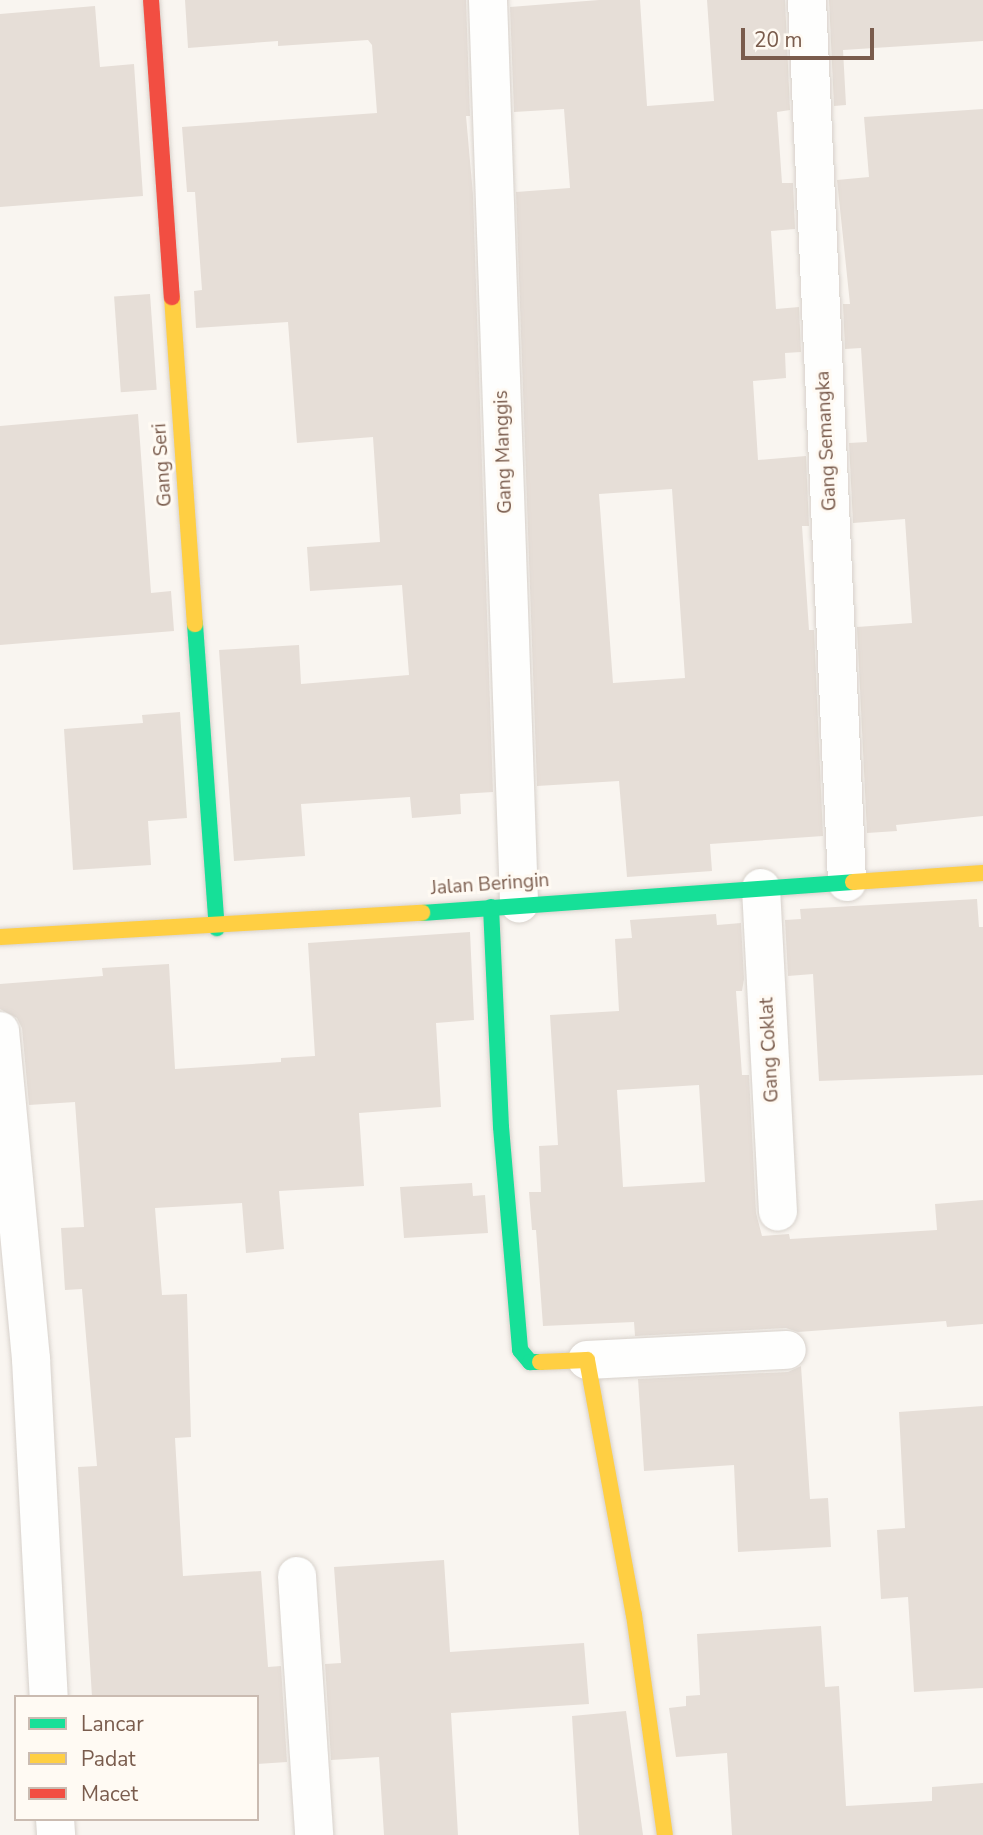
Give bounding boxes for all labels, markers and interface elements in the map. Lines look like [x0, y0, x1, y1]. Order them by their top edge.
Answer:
scale bar [745, 14, 878, 58]
text: 20 m [754, 26, 803, 54]
street label: Gang Semangka [812, 370, 842, 512]
street label: Gang Manggis [490, 390, 518, 514]
street label: Gang Seri [149, 422, 177, 508]
street label: Jalan Beringin [430, 869, 550, 901]
street label: Gang Coklat [756, 997, 784, 1103]
legend [14, 1695, 259, 1821]
text: Lancar [81, 1710, 144, 1738]
text: Padat [81, 1745, 136, 1773]
text: Macet [81, 1780, 138, 1808]

